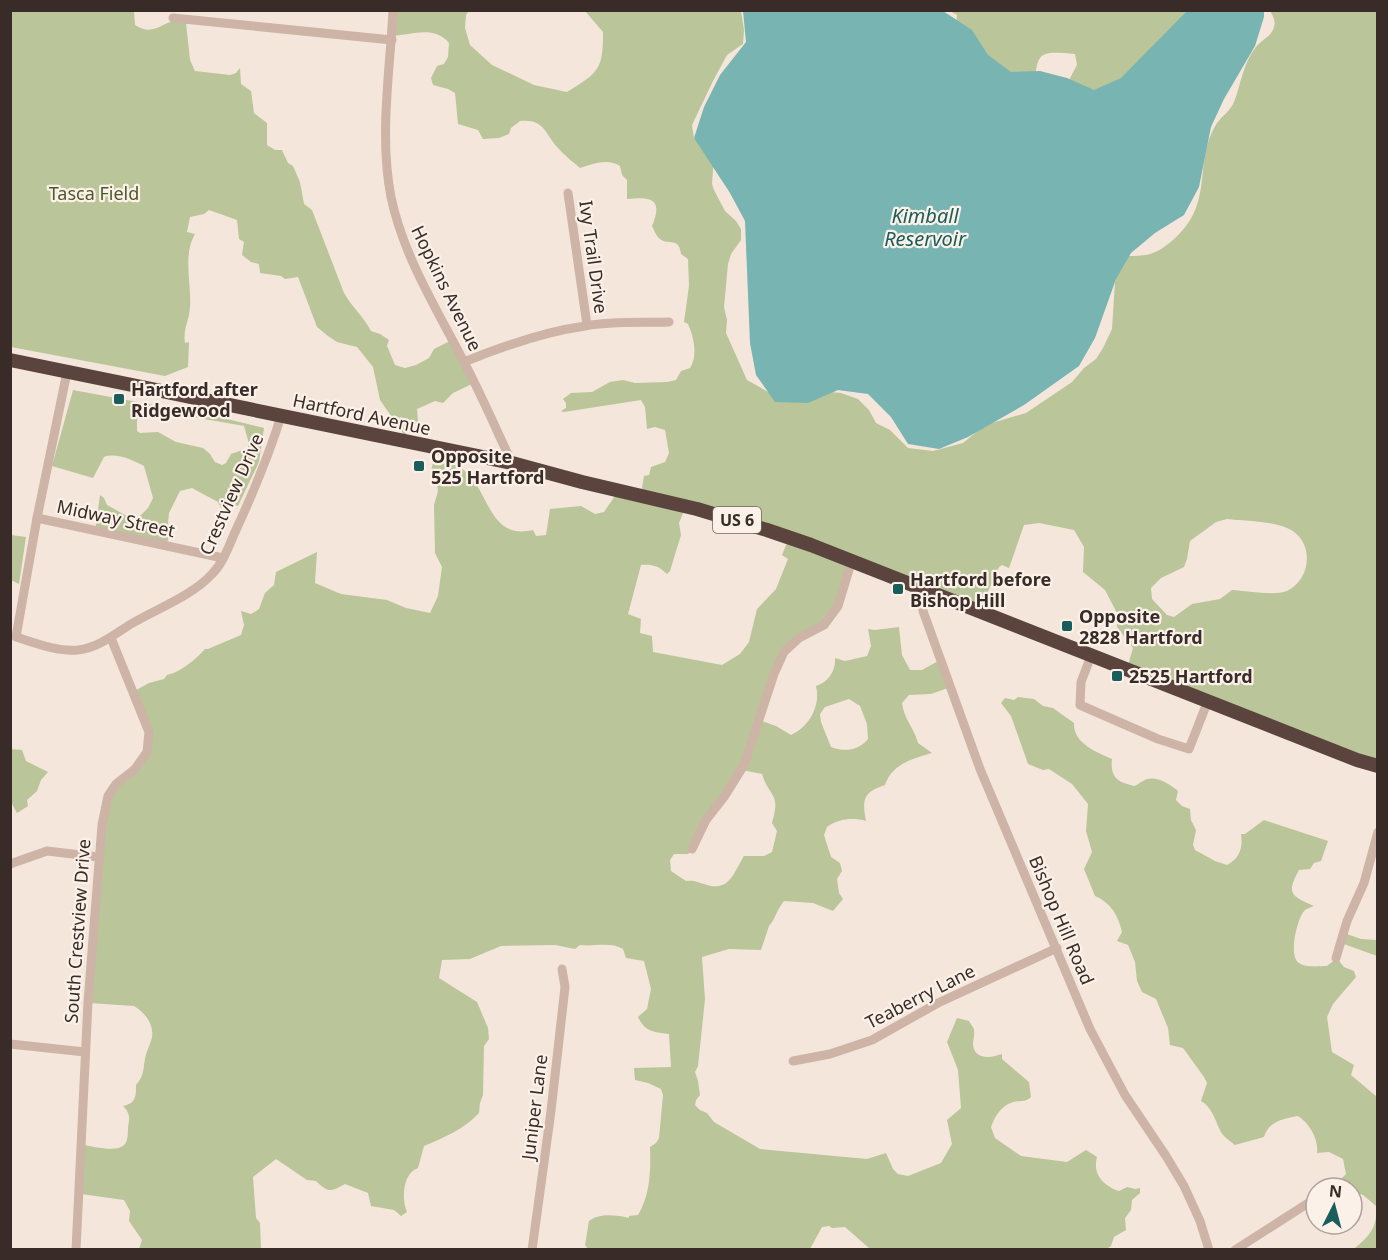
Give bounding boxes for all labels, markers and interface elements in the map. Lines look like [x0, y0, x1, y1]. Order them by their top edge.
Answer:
park label: Tasca Field [49, 181, 139, 205]
street label: Ivy Trail Drive [574, 199, 614, 315]
water label: Kimball Reservoir [884, 202, 967, 252]
street label: Hopkins Avenue [406, 221, 488, 355]
place label: Hartford after Ridgewood [131, 377, 258, 422]
street label: Hartford Avenue [291, 388, 433, 440]
marker: Hartford after Ridgewood [112, 392, 126, 406]
street label: Crestview Drive [193, 429, 269, 559]
place label: Opposite 525 Hartford [431, 444, 544, 489]
marker: Opposite 525 Hartford [412, 459, 426, 473]
street label: Midway Street [55, 494, 178, 542]
road number: US 6 [713, 507, 761, 533]
place label: Hartford before Bishop Hill [910, 567, 1051, 612]
marker: Hartford before Bishop Hill [891, 582, 905, 596]
place label: Opposite 2828 Hartford [1079, 604, 1203, 649]
marker: Opposite 2828 Hartford [1060, 619, 1074, 633]
place label: 2525 Hartford [1129, 664, 1253, 688]
marker: 2525 Hartford [1110, 669, 1124, 683]
street label: South Crestview Drive [59, 838, 95, 1024]
street label: Bishop Hill Road [1024, 852, 1100, 988]
street label: Teaberry Lane [861, 958, 979, 1034]
street label: Juniper Lane [515, 1053, 552, 1163]
north arrow [1304, 1176, 1364, 1236]
text: N [1328, 1179, 1343, 1203]

